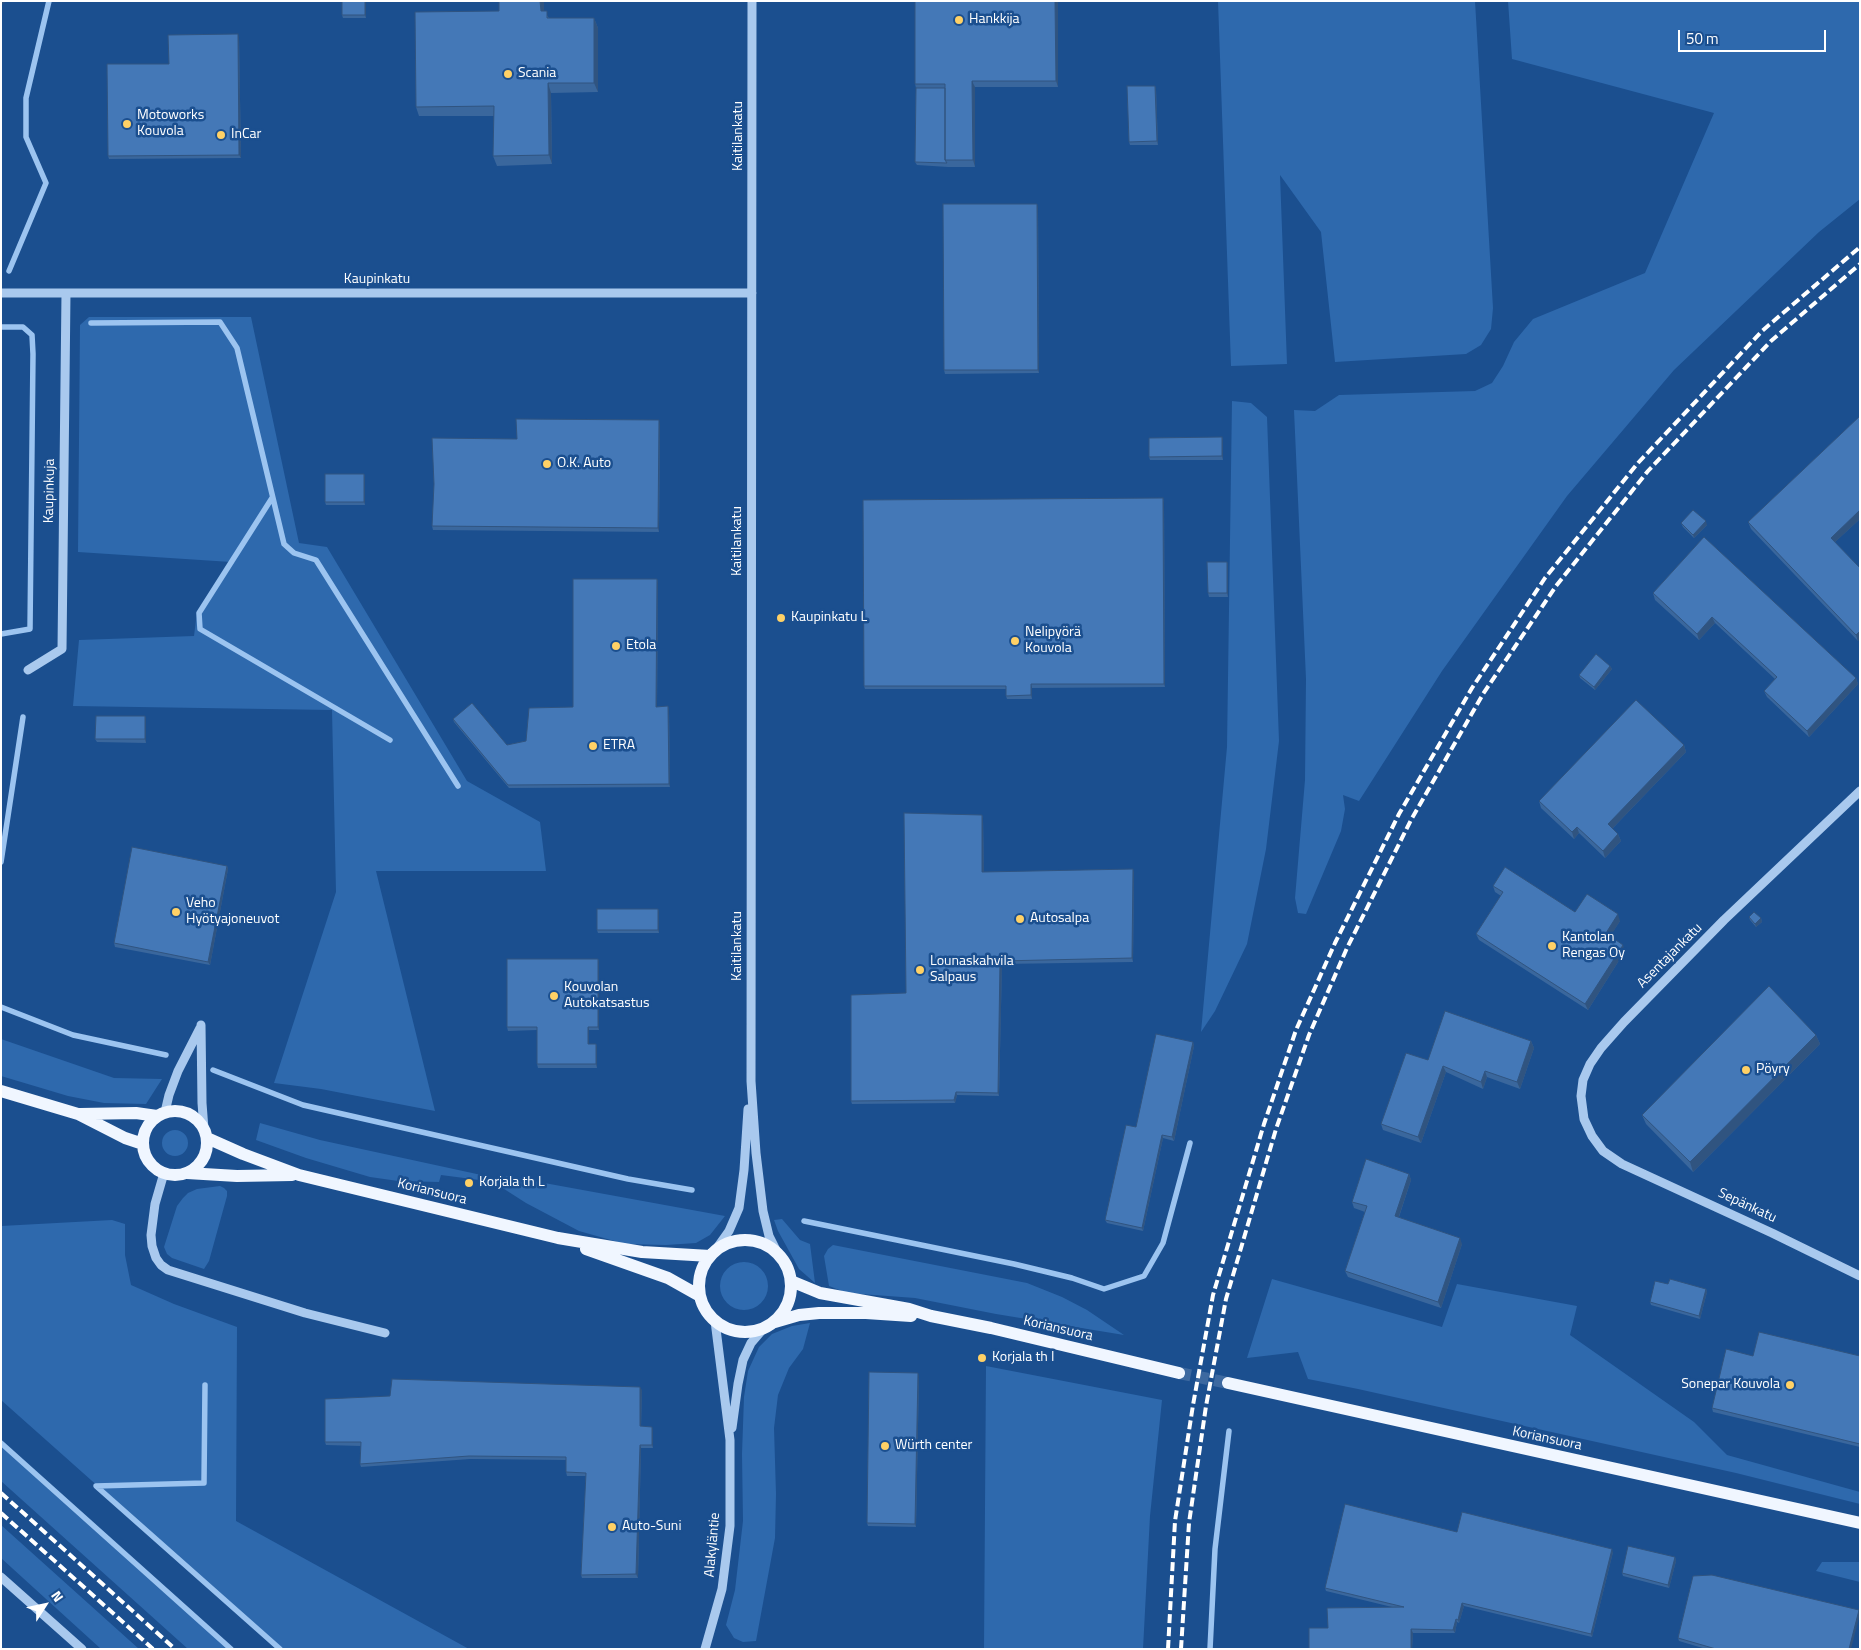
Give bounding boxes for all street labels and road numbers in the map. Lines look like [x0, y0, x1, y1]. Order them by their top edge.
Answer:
street label: Kaitilankatu [731, 101, 747, 171]
street label: Kaupinkatu [344, 272, 410, 288]
street label: Kaupinkuja [41, 459, 59, 523]
street label: Kaitilankatu [730, 506, 746, 576]
street label: Kaitilankatu [730, 911, 746, 981]
street label: Asentajankatu [1634, 920, 1706, 992]
street label: Koriansuora [396, 1175, 468, 1209]
street label: Sepänkatu [1715, 1185, 1779, 1227]
street label: Koriansuora [1022, 1313, 1094, 1345]
street label: Koriansuora [1511, 1423, 1583, 1455]
street label: Alakyläntie [702, 1512, 724, 1578]

